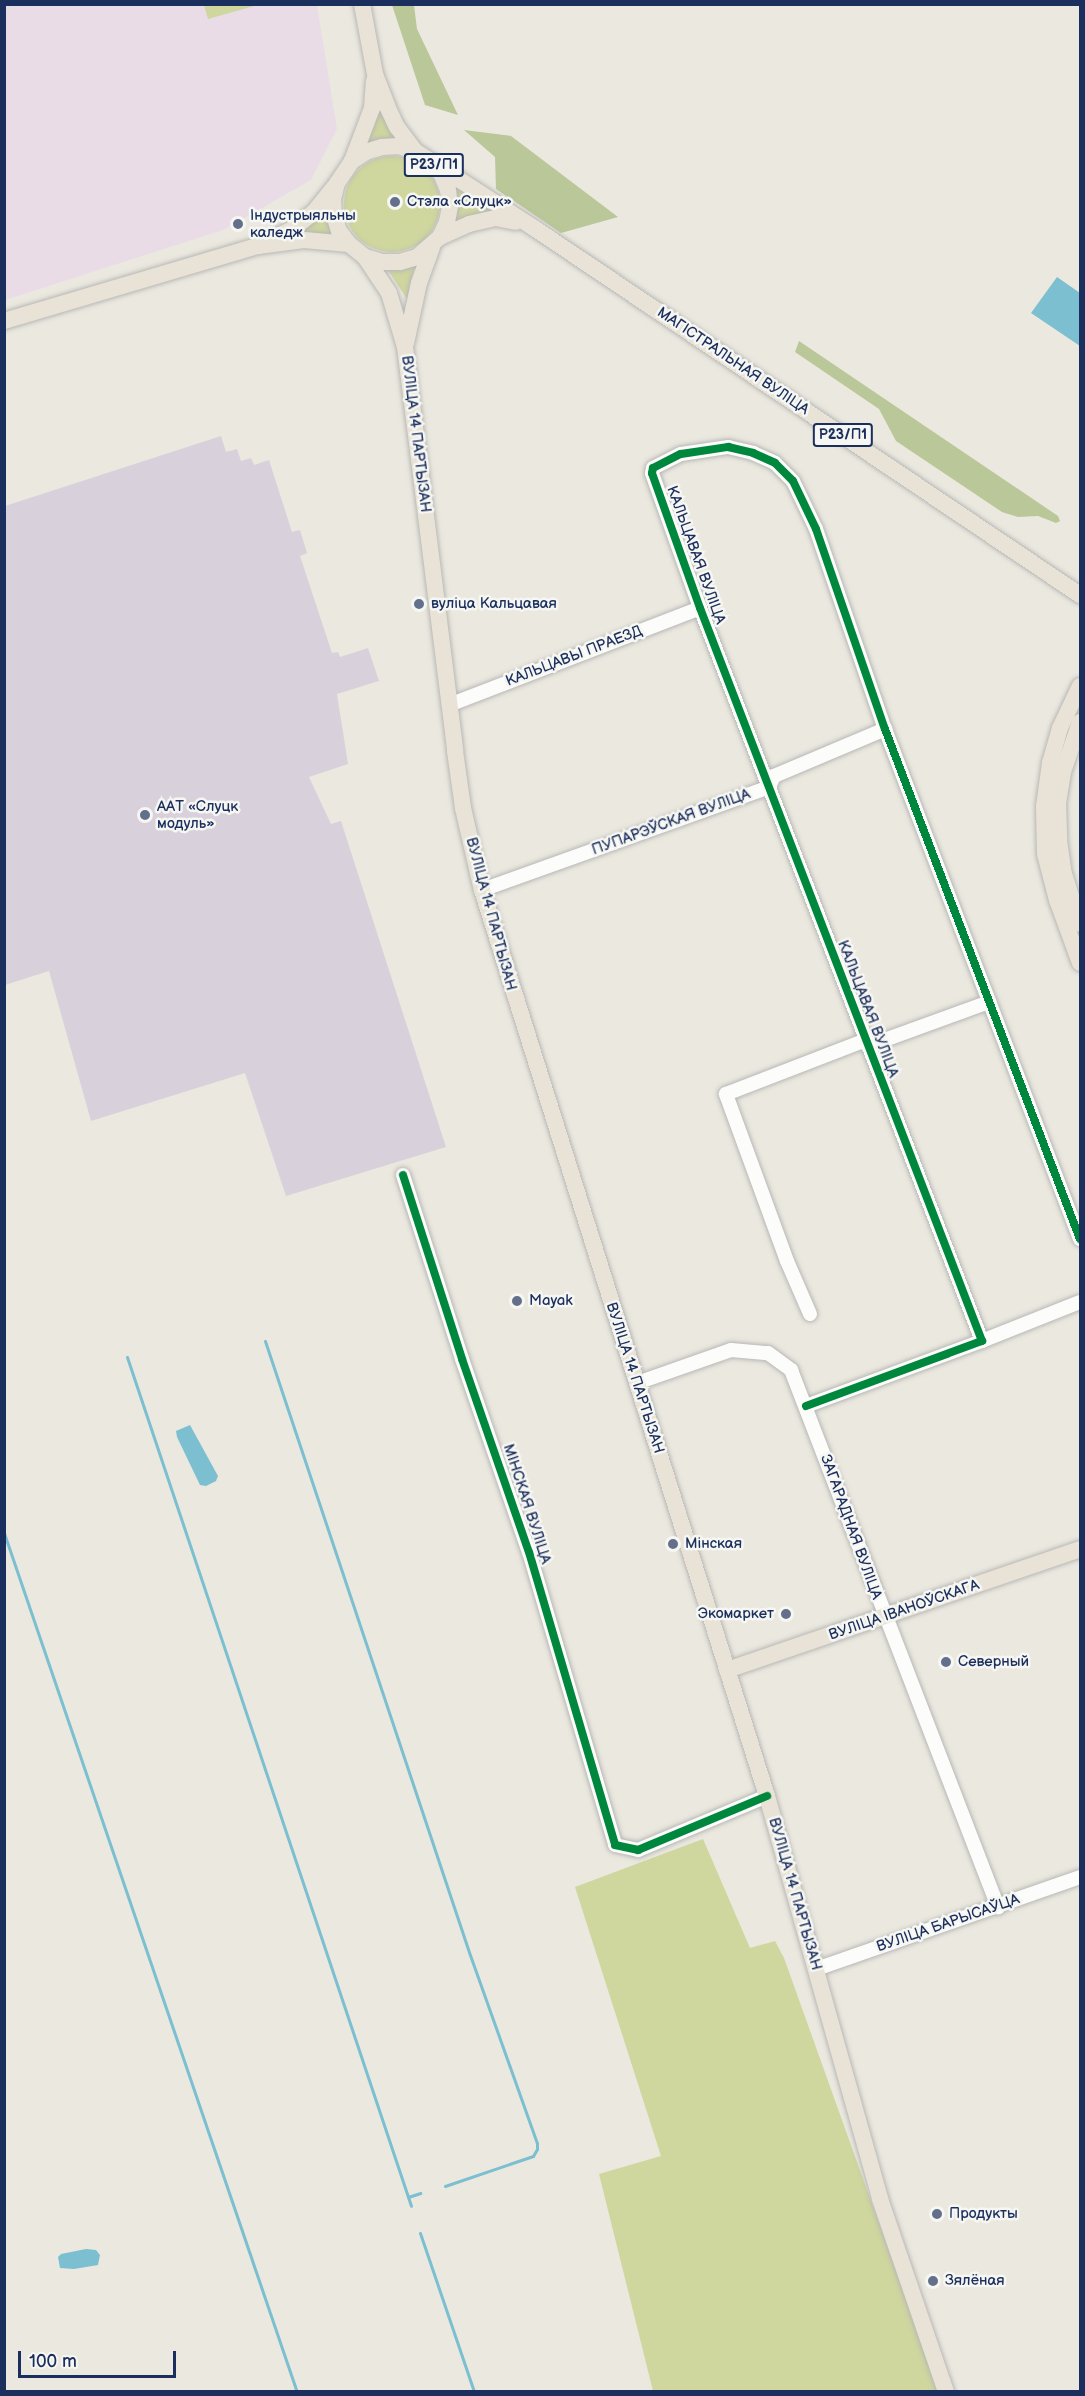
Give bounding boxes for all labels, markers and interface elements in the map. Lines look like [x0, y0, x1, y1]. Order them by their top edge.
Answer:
road number: Р23/П1 [402, 154, 466, 176]
place label: Стэла «Слуцк» [407, 193, 512, 211]
marker: Стэла «Слуцк» [388, 195, 402, 209]
place label: Індустрыяльны каледж [250, 206, 356, 241]
marker: Індустрыяльны каледж [231, 217, 245, 231]
street label: МАГІСТРАЛЬНАЯ ВУЛІЦА [654, 303, 812, 419]
street label: ВУЛІЦА 14 ПАРТЫЗАН [397, 355, 435, 513]
road number: Р23/П1 [812, 424, 874, 446]
street label: КАЛЬЦАВАЯ ВУЛІЦА [663, 483, 729, 627]
place label: вуліца Кальцавая [431, 595, 557, 613]
marker: вуліца Кальцавая [412, 597, 426, 611]
street label: КАЛЬЦАВЫ ПРАЕЗД [503, 622, 645, 690]
street label: ПУПАРЭЎСКАЯ ВУЛІЦА [589, 785, 753, 859]
place label: ААТ «Слуцк модуль» [157, 797, 238, 832]
marker: ААТ «Слуцк модуль» [138, 808, 152, 822]
street label: ВУЛІЦА 14 ПАРТЫЗАН [462, 835, 520, 993]
street label: КАЛЬЦАВАЯ ВУЛІЦА [833, 938, 903, 1080]
place label: Mayak [529, 1292, 573, 1310]
marker: Mayak [510, 1294, 524, 1308]
street label: ВУЛІЦА 14 ПАРТЫЗАН [602, 1300, 668, 1456]
street label: МІНСКАЯ ВУЛІЦА [499, 1442, 555, 1566]
street label: ЗАГАРАДНАЯ ВУЛІЦА [816, 1452, 886, 1602]
place label: Мінская [685, 1535, 742, 1553]
marker: Мінская [666, 1537, 680, 1551]
street label: ВУЛІЦА ІВАНОЎСКАГА [826, 1576, 982, 1644]
place label: Экомаркет [698, 1605, 774, 1623]
marker: Экомаркет [779, 1607, 793, 1621]
place label: Северный [958, 1653, 1029, 1671]
marker: Северный [939, 1655, 953, 1669]
street label: ВУЛІЦА 14 ПАРТЫЗАН [765, 1816, 825, 1972]
street label: ВУЛІЦА БАРЫСАЎЦА [874, 1890, 1022, 1956]
place label: Продукты [949, 2205, 1018, 2223]
marker: Продукты [930, 2207, 944, 2221]
place label: Зялёная [945, 2272, 1005, 2290]
marker: Зялёная [926, 2274, 940, 2288]
scale bar [21, 2339, 178, 2377]
text: 100 m [29, 2351, 77, 2372]

